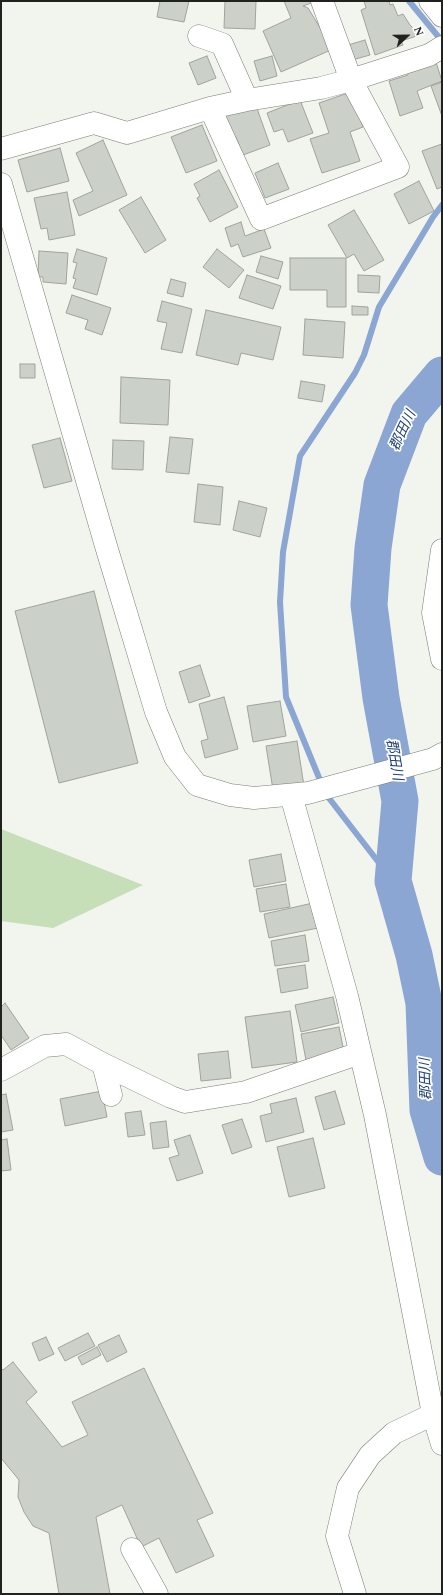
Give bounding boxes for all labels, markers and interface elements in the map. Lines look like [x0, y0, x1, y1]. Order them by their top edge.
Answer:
north arrow [387, 16, 427, 56]
text: N [409, 24, 428, 39]
water label: 郡田川 [388, 408, 420, 454]
water label: 郡田川 [381, 738, 405, 782]
water label: 郡田川 [418, 1058, 436, 1100]

